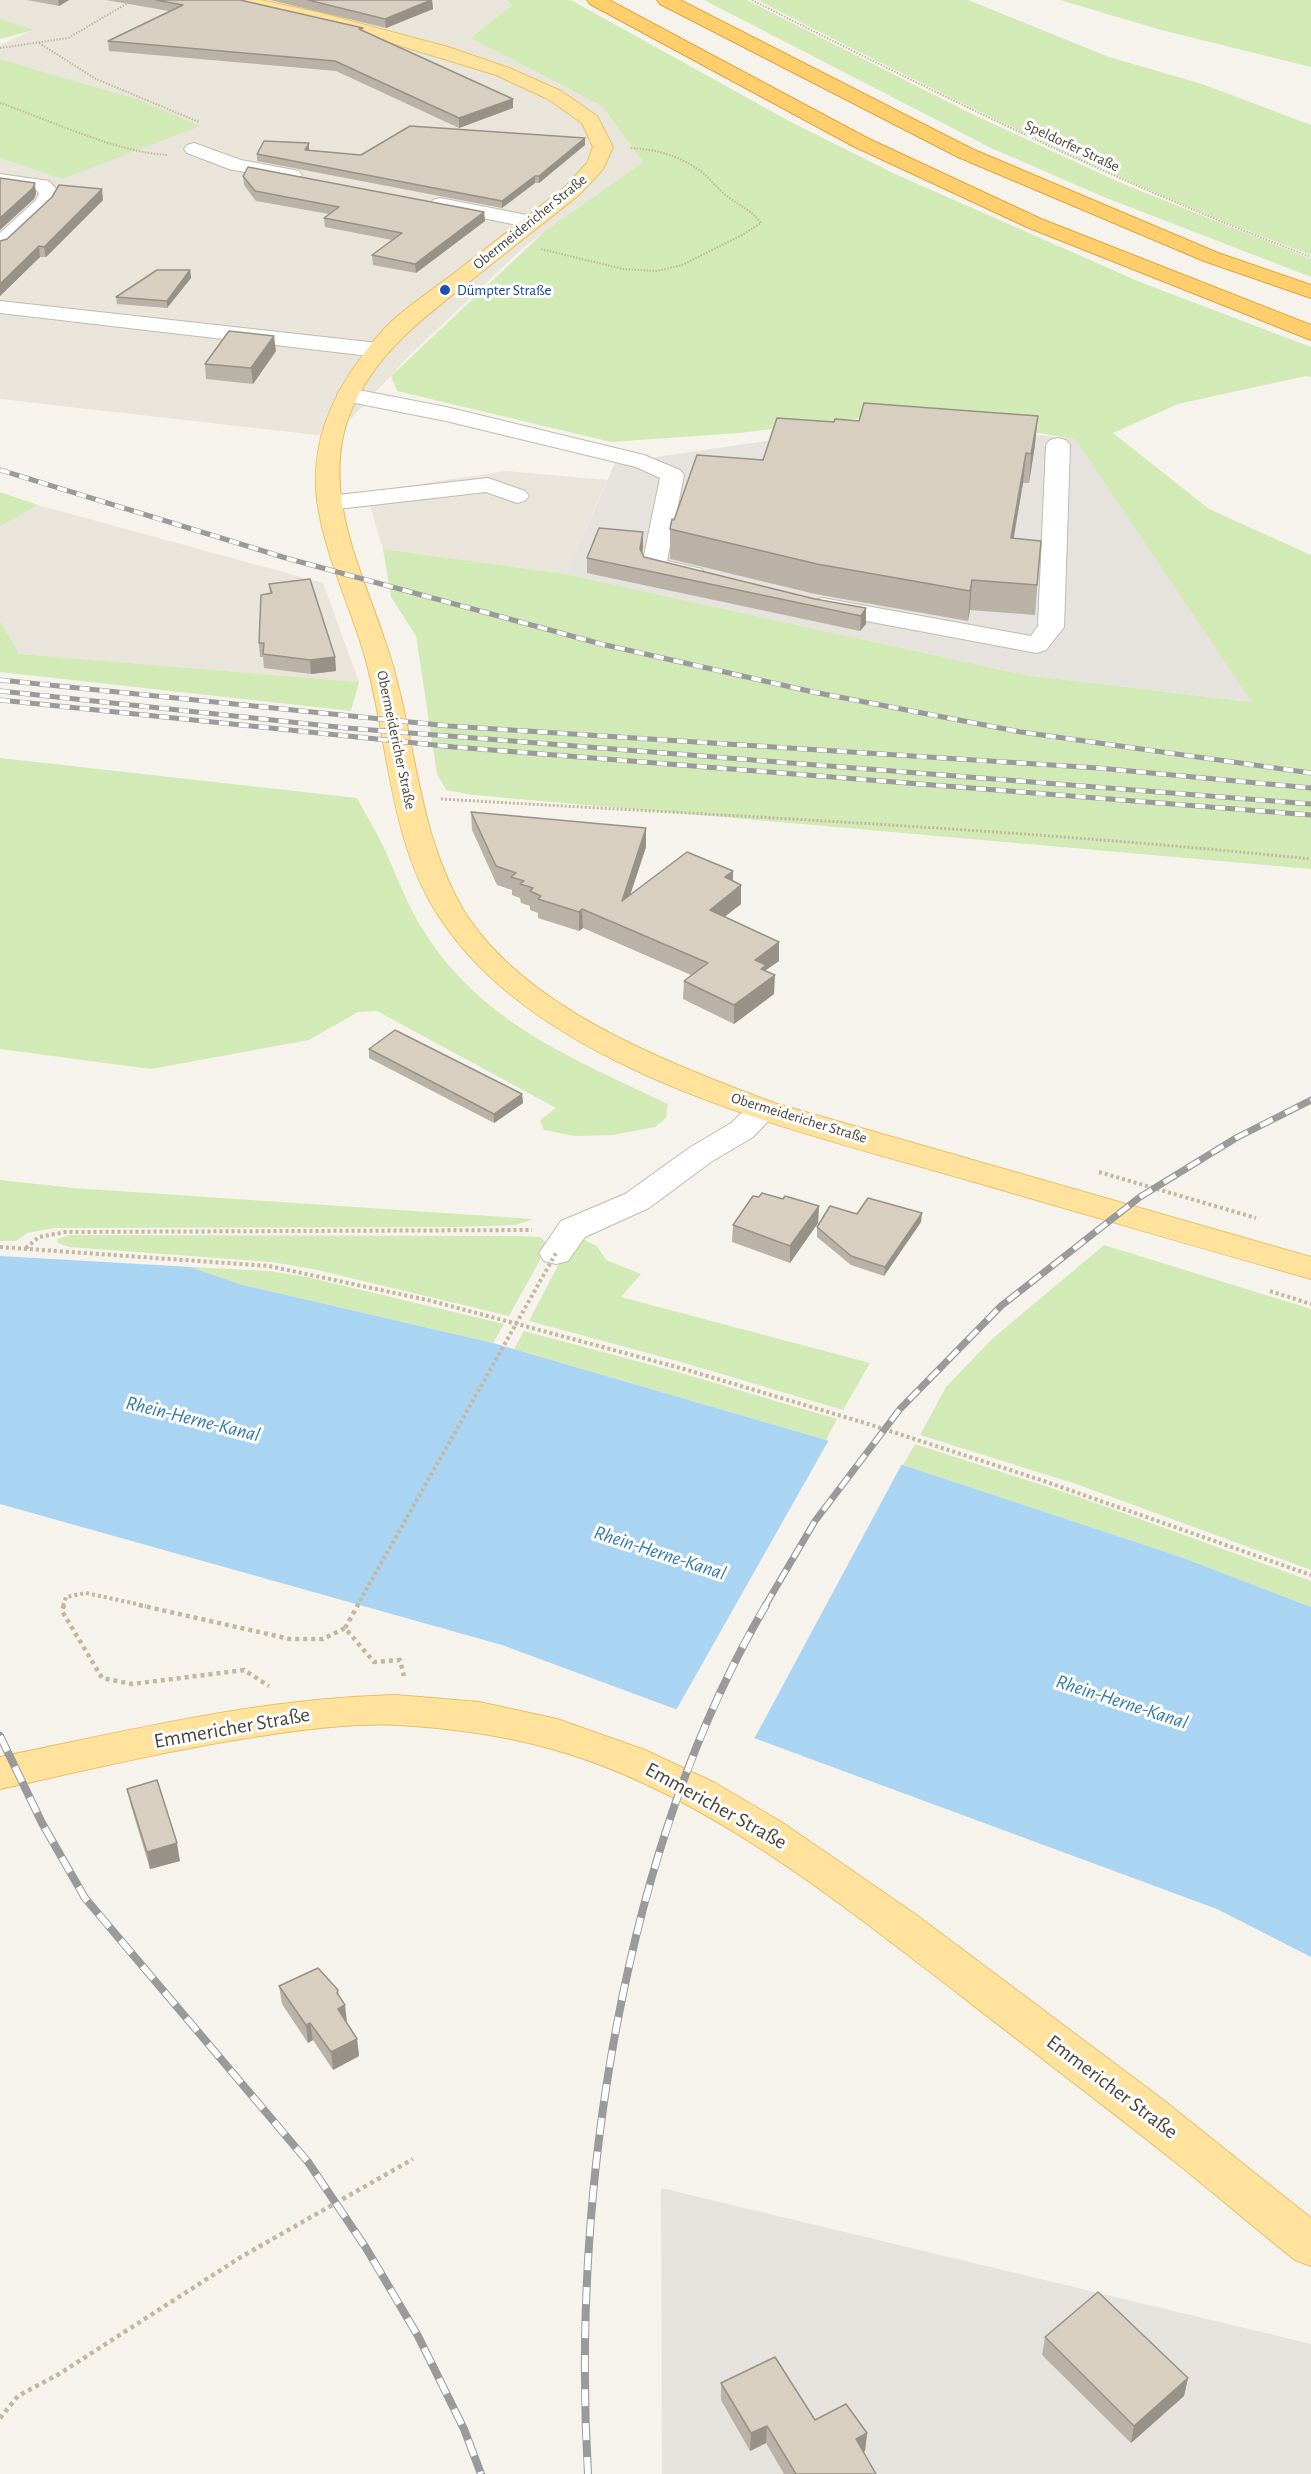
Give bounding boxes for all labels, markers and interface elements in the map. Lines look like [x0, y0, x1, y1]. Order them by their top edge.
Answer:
street label: Speldorfer Straße [1022, 116, 1122, 176]
street label: Obermeidericher Straße [469, 171, 591, 273]
place label: Dümpter Straße [457, 281, 551, 299]
marker: Dümpter Straße [438, 283, 452, 297]
street label: Obermeidericher Straße [373, 669, 419, 811]
street label: Obermeidericher Straße [729, 1089, 869, 1147]
water label: Rhein-Herne-Kanal [123, 1391, 263, 1447]
water label: Rhein-Herne-Kanal [591, 1520, 729, 1586]
water label: Rhein-Herne-Kanal [1053, 1669, 1191, 1735]
street label: Emmericher Straße [152, 1702, 312, 1754]
street label: Emmericher Straße [641, 1757, 791, 1855]
street label: Emmericher Straße [1041, 2029, 1183, 2145]

